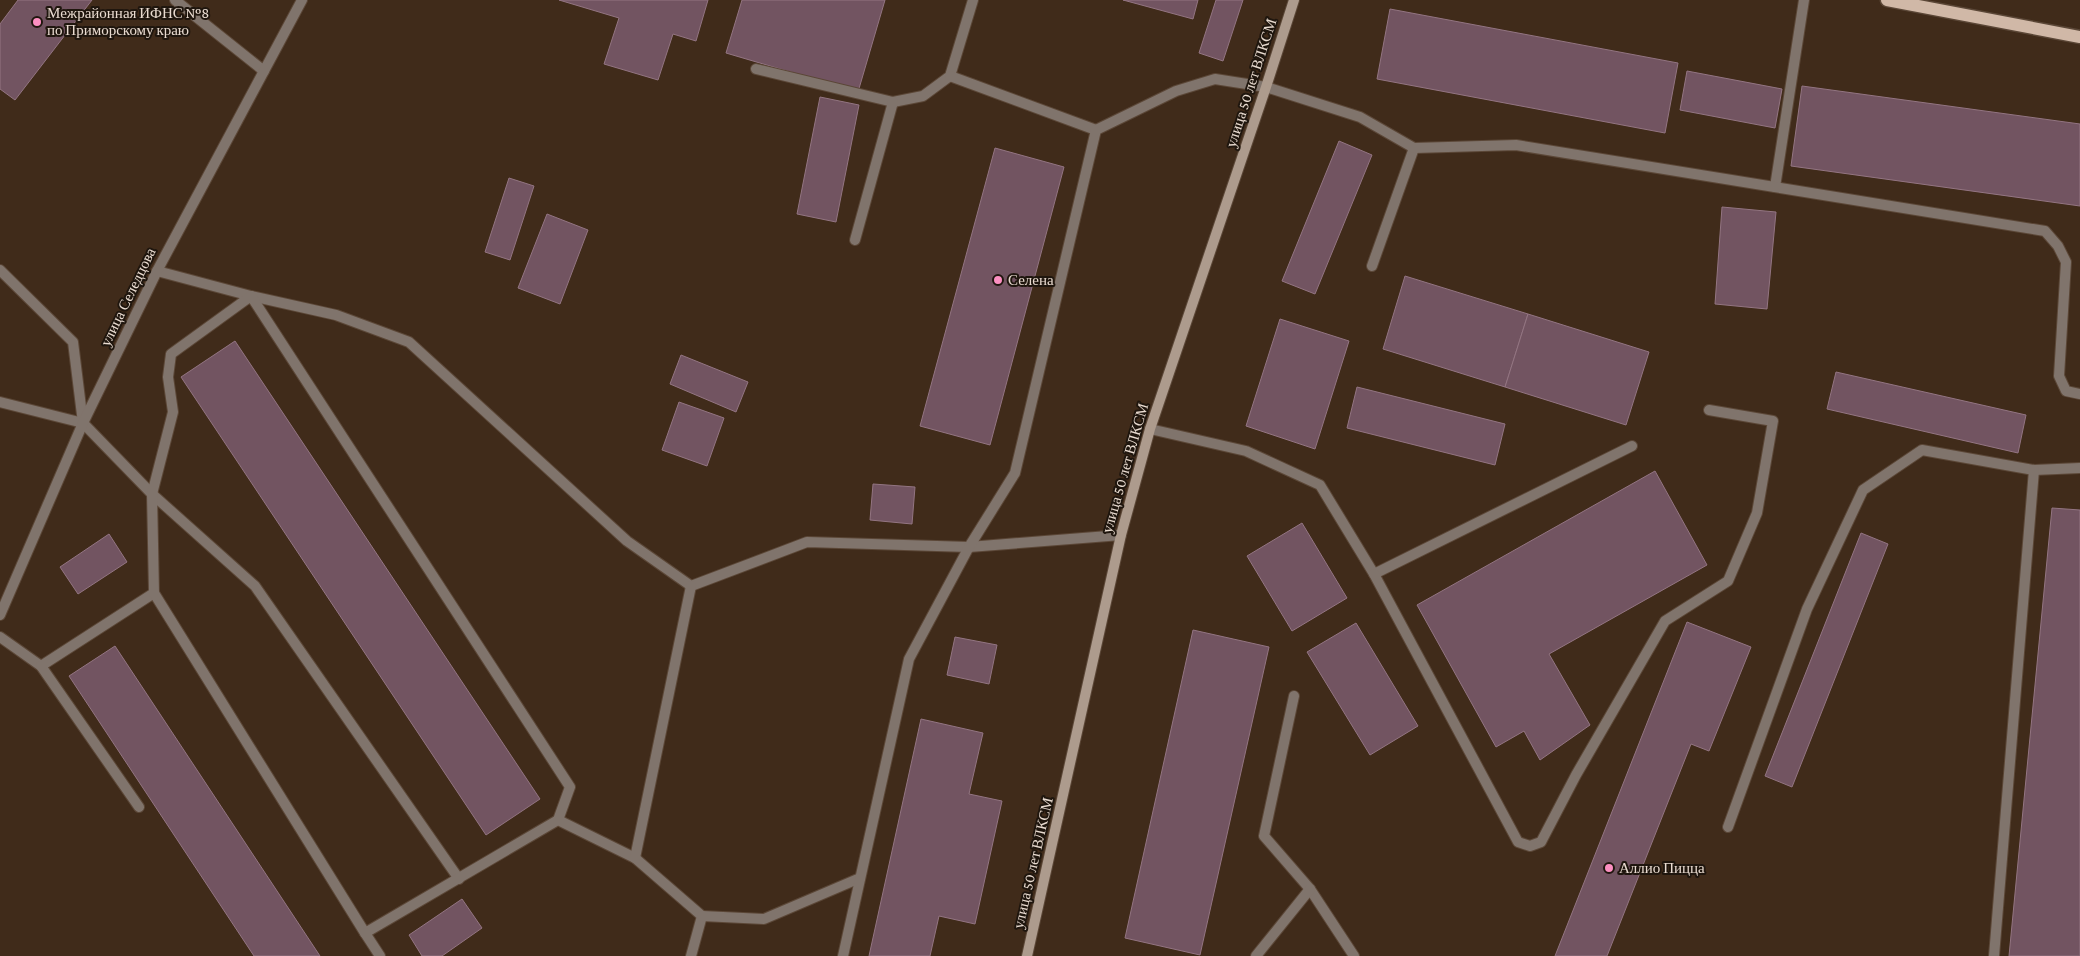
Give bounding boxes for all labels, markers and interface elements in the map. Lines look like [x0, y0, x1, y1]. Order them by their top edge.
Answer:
place label: Межрайонная ИФНС №8 по Приморскому краю [47, 5, 209, 38]
marker: Межрайонная ИФНС №8 по Приморскому краю [31, 16, 43, 28]
street label: улица 50 лет ВЛКСМ [1223, 17, 1279, 149]
street label: улица Селедцова [97, 245, 159, 349]
place label: Селена [1008, 272, 1054, 288]
marker: Селена [992, 274, 1004, 286]
street label: улица 50 лет ВЛКСМ [1099, 401, 1151, 535]
street label: улица 50 лет ВЛКСМ [1010, 796, 1056, 930]
place label: Аллио Пицца [1619, 860, 1705, 876]
marker: Аллио Пицца [1603, 862, 1615, 874]

